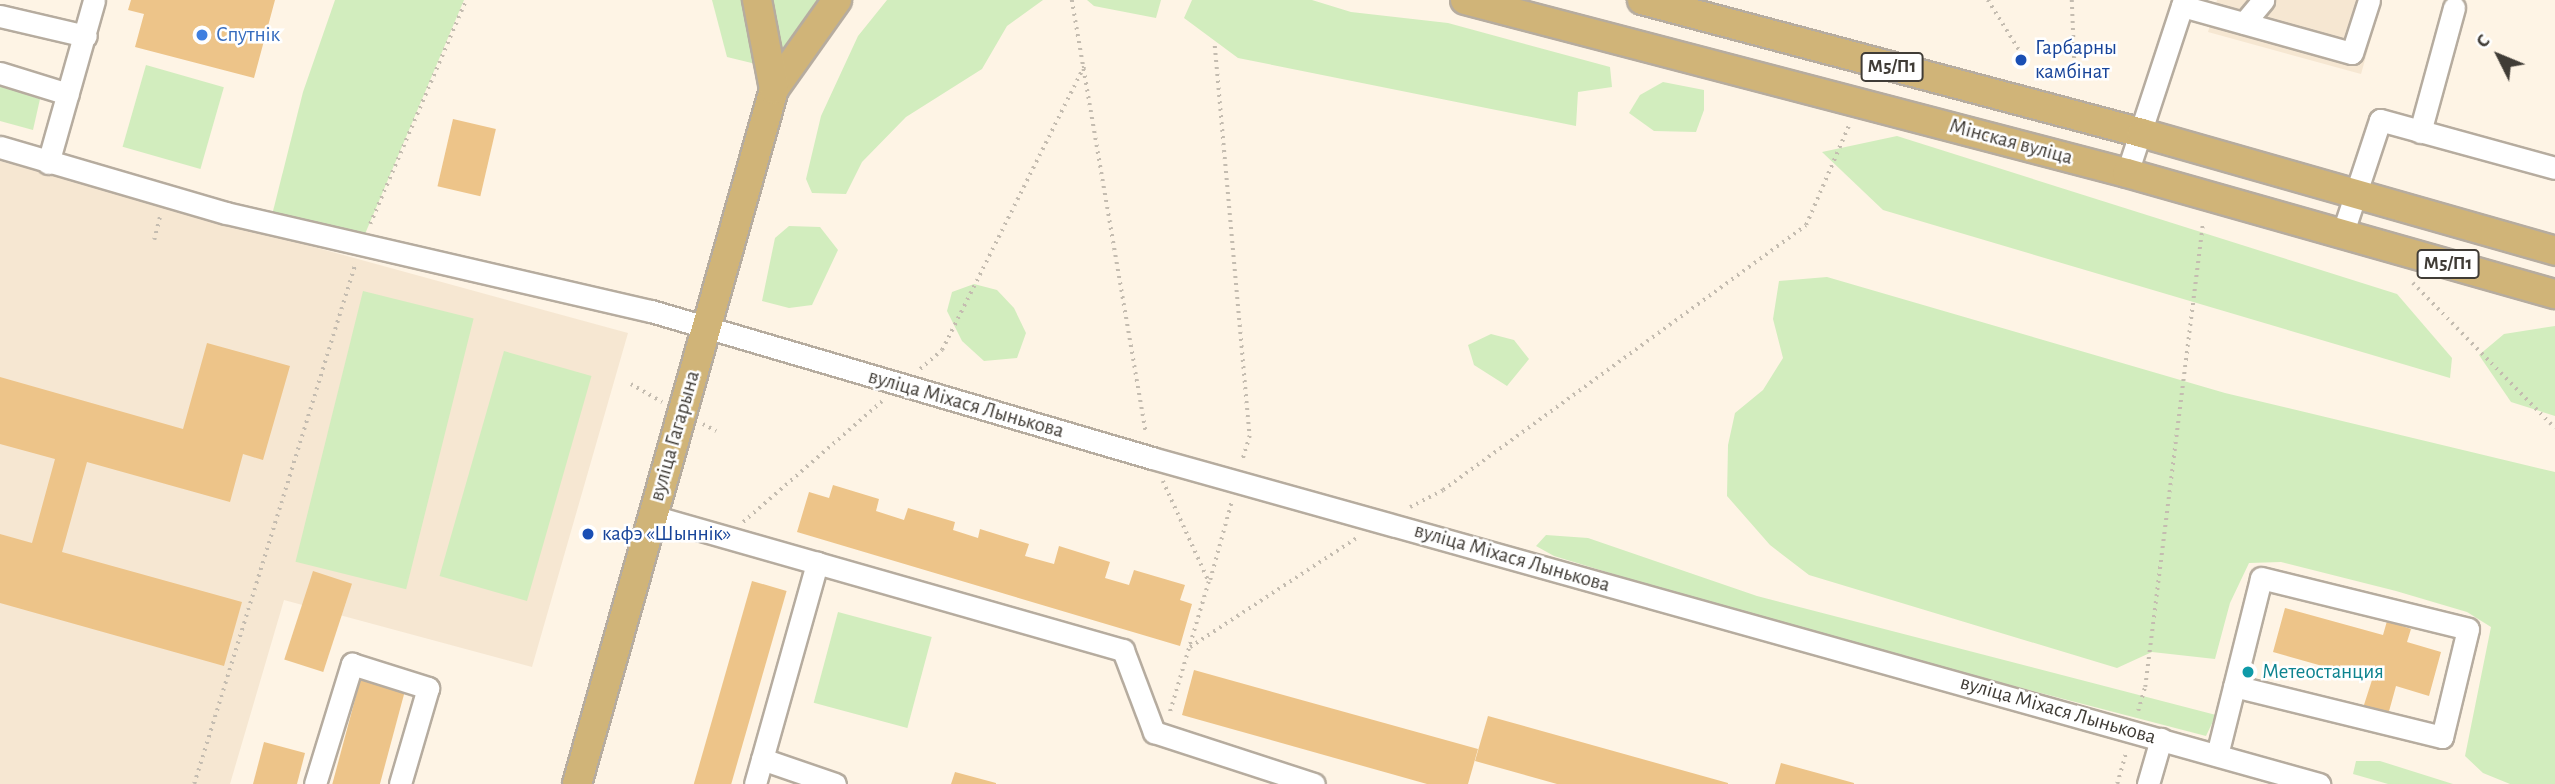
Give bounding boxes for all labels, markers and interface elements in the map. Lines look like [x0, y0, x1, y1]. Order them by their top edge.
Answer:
north arrow [2464, 21, 2534, 91]
place label: Спутнік [216, 22, 280, 48]
marker: Спутнік [194, 27, 210, 43]
text: С [2473, 31, 2494, 52]
place label: Гарбарны камбінат [2035, 35, 2117, 85]
road number: М5/П1 [1860, 52, 1924, 82]
marker: Гарбарны камбінат [2013, 52, 2029, 68]
street label: Мінская вуліца [1946, 113, 2076, 171]
road number: М5/П1 [2416, 248, 2480, 280]
street label: вуліца Міхася Лынькова [865, 364, 1067, 444]
street label: вуліца Гагарына [644, 368, 706, 504]
street label: вуліца Міхася Лынькова [1411, 518, 1613, 598]
place label: кафэ «Шыннік» [602, 521, 731, 547]
marker: кафэ «Шыннік» [580, 526, 596, 542]
place label: Метеостанция [2262, 659, 2384, 685]
marker: Метеостанция [2240, 664, 2256, 680]
street label: вуліца Міхася Лынькова [1957, 670, 2159, 750]

